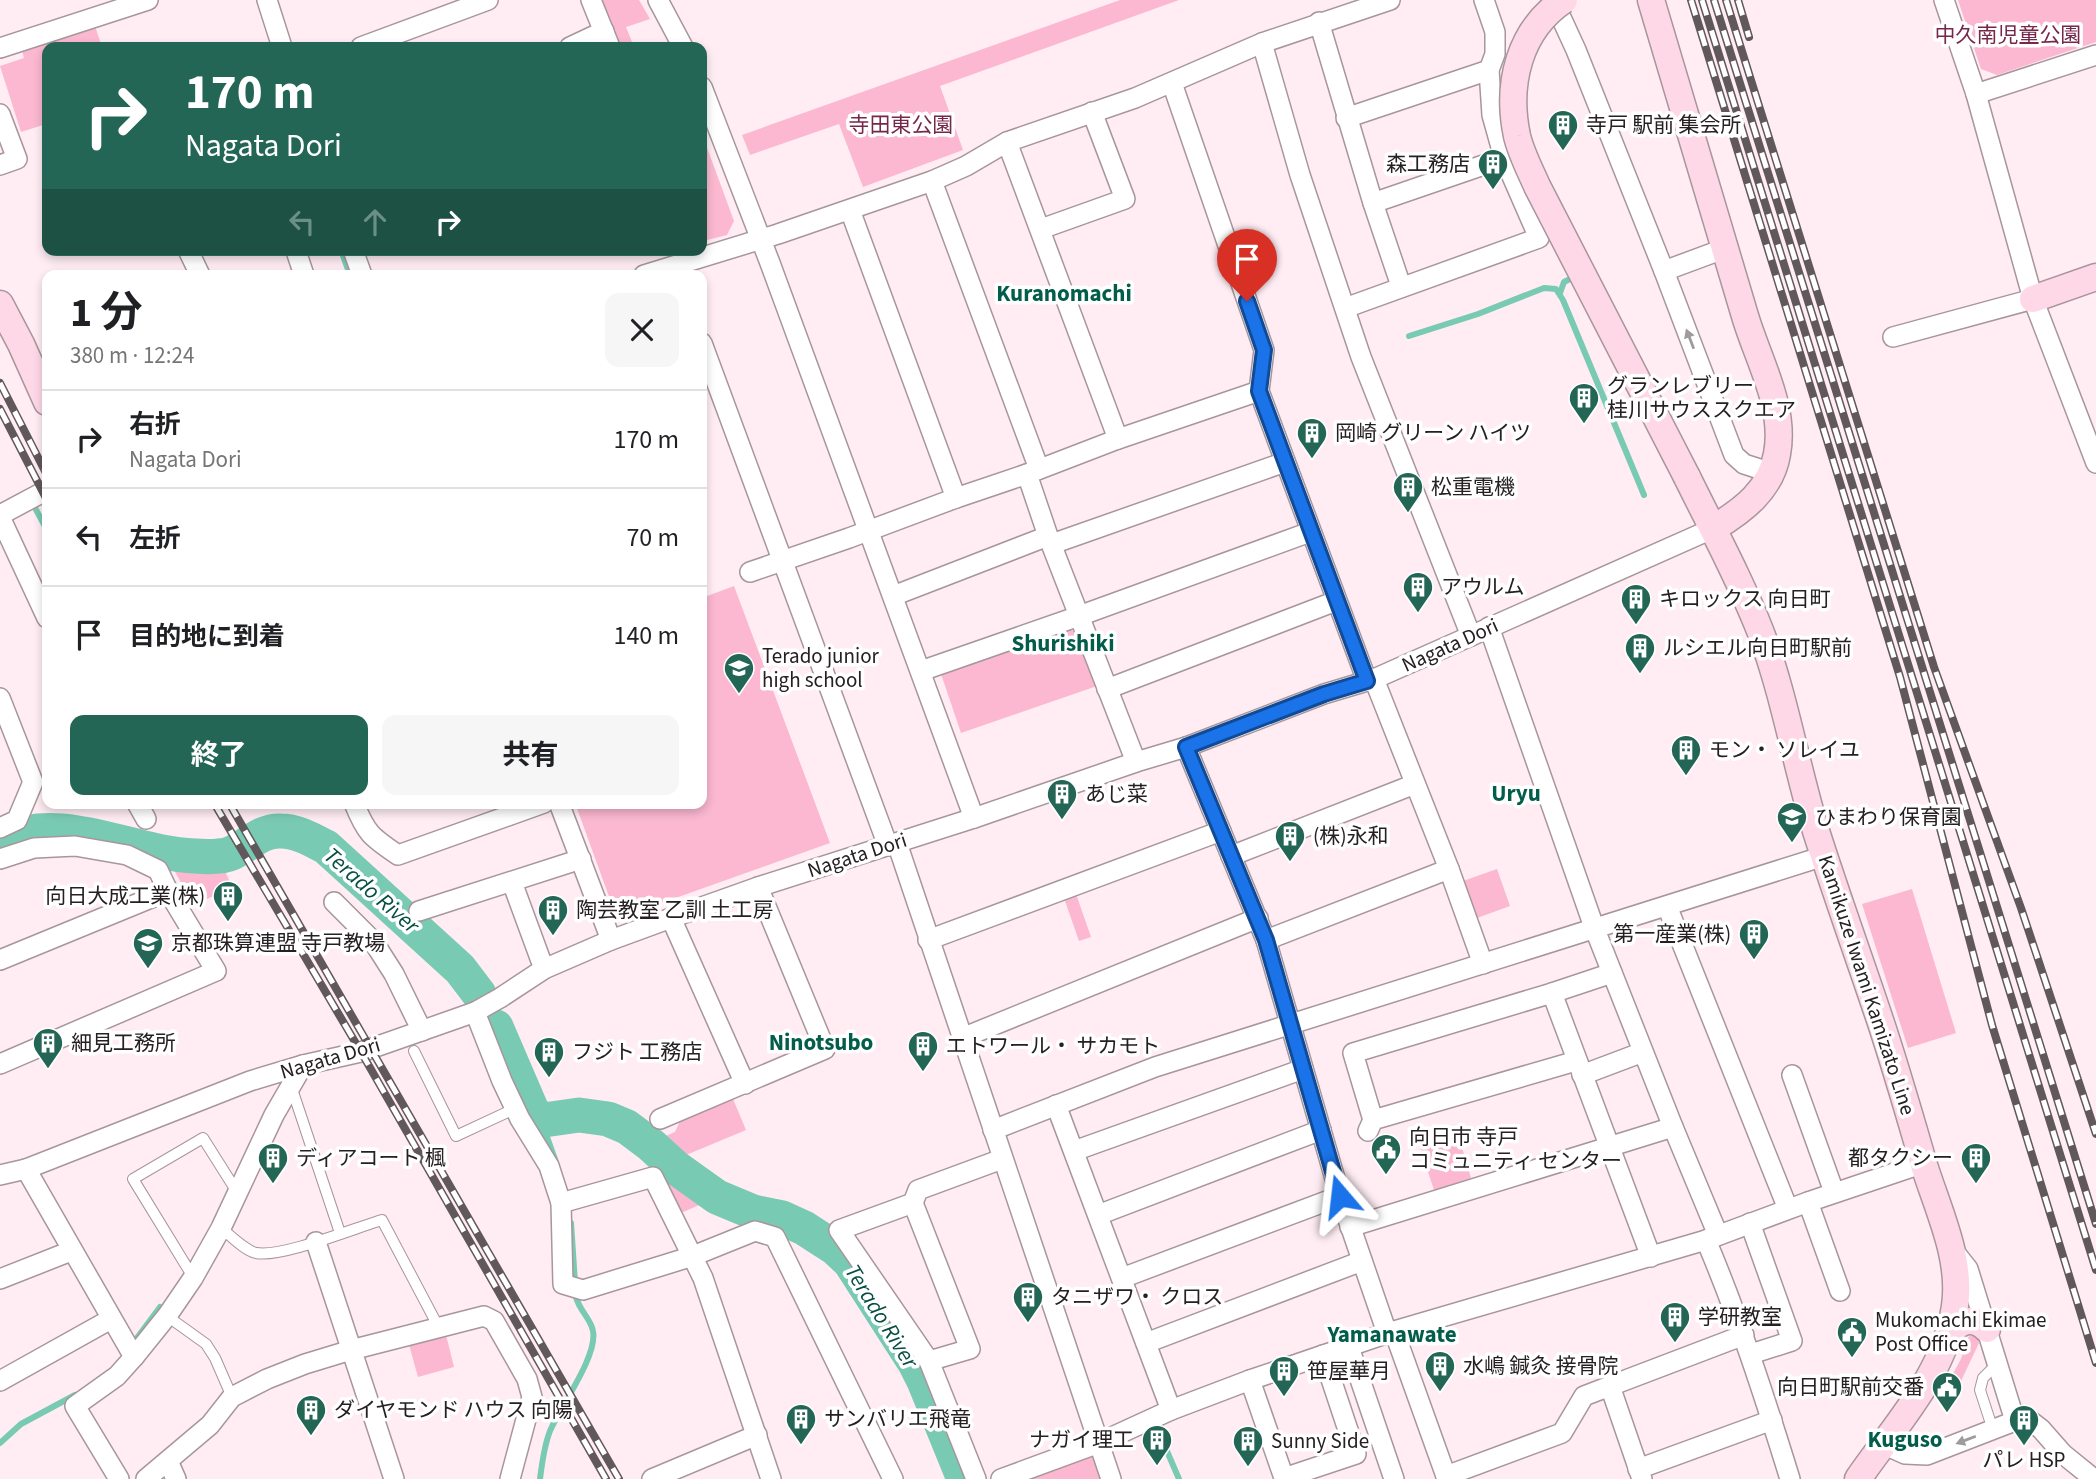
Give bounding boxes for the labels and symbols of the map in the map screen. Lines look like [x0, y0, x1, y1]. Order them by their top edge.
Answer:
park label: 中久南児童公園 [1935, 20, 2082, 50]
building icon: 寺戸 駅前 集会所 [1546, 108, 1580, 152]
park label: 寺田東公園 [849, 110, 954, 140]
place label: 寺戸 駅前 集会所 [1586, 110, 1741, 140]
building icon: 森工務店 [1476, 147, 1510, 191]
place label: 森工務店 [1386, 149, 1470, 179]
pin [1217, 229, 1277, 301]
district label: Kuranomachi [996, 277, 1132, 310]
one-way arrow [1684, 329, 1695, 350]
place label: グランレブリー 桂川サウススクエア [1607, 371, 1796, 425]
building icon: グランレブリー 桂川サウススクエア [1567, 381, 1601, 425]
building icon: 岡崎 グリーン ハイツ [1295, 416, 1329, 460]
place label: 岡崎 グリーン ハイツ [1335, 418, 1531, 448]
building icon: 松重電機 [1391, 470, 1425, 514]
place label: 松重電機 [1431, 472, 1515, 502]
building icon: アウルム [1401, 570, 1435, 614]
place label: アウルム [1441, 572, 1525, 602]
building icon: キロックス 向日町 [1619, 582, 1653, 626]
place label: キロックス 向日町 [1659, 584, 1831, 614]
street label: Nagata Dori [1397, 610, 1503, 680]
district label: Shurishiki [1011, 627, 1115, 660]
building icon: ルシエル向日町駅前 [1623, 631, 1657, 675]
place label: ルシエル向日町駅前 [1663, 633, 1852, 663]
place label: Terado junior high school [762, 641, 880, 695]
school or university icon: Terado junior high school [722, 651, 756, 695]
building icon: モン・ ソレイユ [1669, 733, 1703, 777]
place label: モン・ ソレイユ [1709, 735, 1860, 765]
building icon: あじ菜 [1045, 777, 1079, 821]
district label: Uryu [1491, 777, 1541, 810]
place label: あじ菜 [1085, 779, 1148, 809]
school or university icon: ひまわり保育園 [1775, 800, 1809, 844]
place label: ひまわり保育園 [1815, 802, 1962, 832]
building icon: (株)永和 [1273, 819, 1307, 863]
place label: (株)永和 [1313, 821, 1389, 851]
street label: Nagata Dori [803, 825, 911, 885]
water label: Terado River [317, 839, 428, 942]
street label: Kamikuze Iwami Kamizato Line [1811, 851, 1923, 1119]
building icon: 向日大成工業(株) [211, 879, 245, 923]
place label: 向日大成工業(株) [45, 881, 205, 911]
building icon: 陶芸教室 乙訓 土工房 [536, 893, 570, 937]
place label: 陶芸教室 乙訓 土工房 [576, 895, 773, 925]
building icon: 第一産業(株) [1737, 917, 1771, 961]
place label: 第一産業(株) [1613, 919, 1731, 949]
school or university icon: 京都珠算連盟 寺戸教場 [131, 926, 165, 970]
place label: 京都珠算連盟 寺戸教場 [171, 928, 385, 958]
building icon: 細見工務所 [31, 1026, 65, 1070]
district label: Ninotsubo [769, 1026, 873, 1059]
place label: 細見工務所 [71, 1028, 176, 1058]
street label: Nagata Dori [276, 1029, 384, 1087]
building icon: エトワール・ サカモト [906, 1029, 940, 1073]
place label: エトワール・ サカモト [946, 1031, 1160, 1061]
building icon: フジト 工務店 [532, 1035, 566, 1079]
place label: フジト 工務店 [572, 1037, 702, 1067]
place label: 向日市 寺戸 コミュニティ センター [1409, 1122, 1622, 1176]
public building icon: 向日市 寺戸 コミュニティ センター [1369, 1132, 1403, 1176]
building icon: ディアコート 楓 [256, 1141, 290, 1185]
building icon: 都タクシー [1959, 1141, 1993, 1185]
place label: ディアコート 楓 [296, 1143, 446, 1173]
place label: 都タクシー [1848, 1143, 1953, 1173]
position arrow [1303, 1159, 1377, 1233]
water label: Terado River [837, 1258, 927, 1376]
building icon: タニザワ・ クロス [1011, 1280, 1045, 1324]
place label: タニザワ・ クロス [1051, 1282, 1223, 1312]
building icon: 学研教室 [1658, 1300, 1692, 1344]
place label: 学研教室 [1698, 1302, 1782, 1332]
place label: Mukomachi Ekimae Post Office [1875, 1305, 2046, 1359]
public building icon: Mukomachi Ekimae Post Office [1835, 1315, 1869, 1359]
district label: Yamanawate [1326, 1318, 1457, 1351]
building icon: 水嶋 鍼灸 接骨院 [1423, 1349, 1457, 1393]
place label: 水嶋 鍼灸 接骨院 [1463, 1351, 1618, 1381]
building icon: 笹屋華月 [1267, 1354, 1301, 1398]
place label: 笹屋華月 [1307, 1356, 1391, 1386]
public building icon: 向日町駅前交番 [1930, 1370, 1964, 1414]
place label: 向日町駅前交番 [1777, 1372, 1924, 1402]
building icon: ダイヤモンド ハウス 向陽 [294, 1393, 328, 1437]
place label: ダイヤモンド ハウス 向陽 [334, 1395, 573, 1425]
building icon: サンバリエ飛竜 [784, 1402, 818, 1446]
building icon: パレ HSP [2007, 1403, 2041, 1447]
place label: サンバリエ飛竜 [824, 1404, 971, 1434]
building icon: ナガイ理工 [1140, 1423, 1174, 1467]
district label: Kuguso [1867, 1423, 1943, 1456]
building icon: Sunny Side [1231, 1424, 1265, 1468]
place label: ナガイ理工 [1029, 1425, 1134, 1455]
place label: Sunny Side [1271, 1426, 1369, 1456]
one-way arrow [1956, 1435, 1977, 1446]
place label: パレ HSP [1983, 1445, 2066, 1475]

